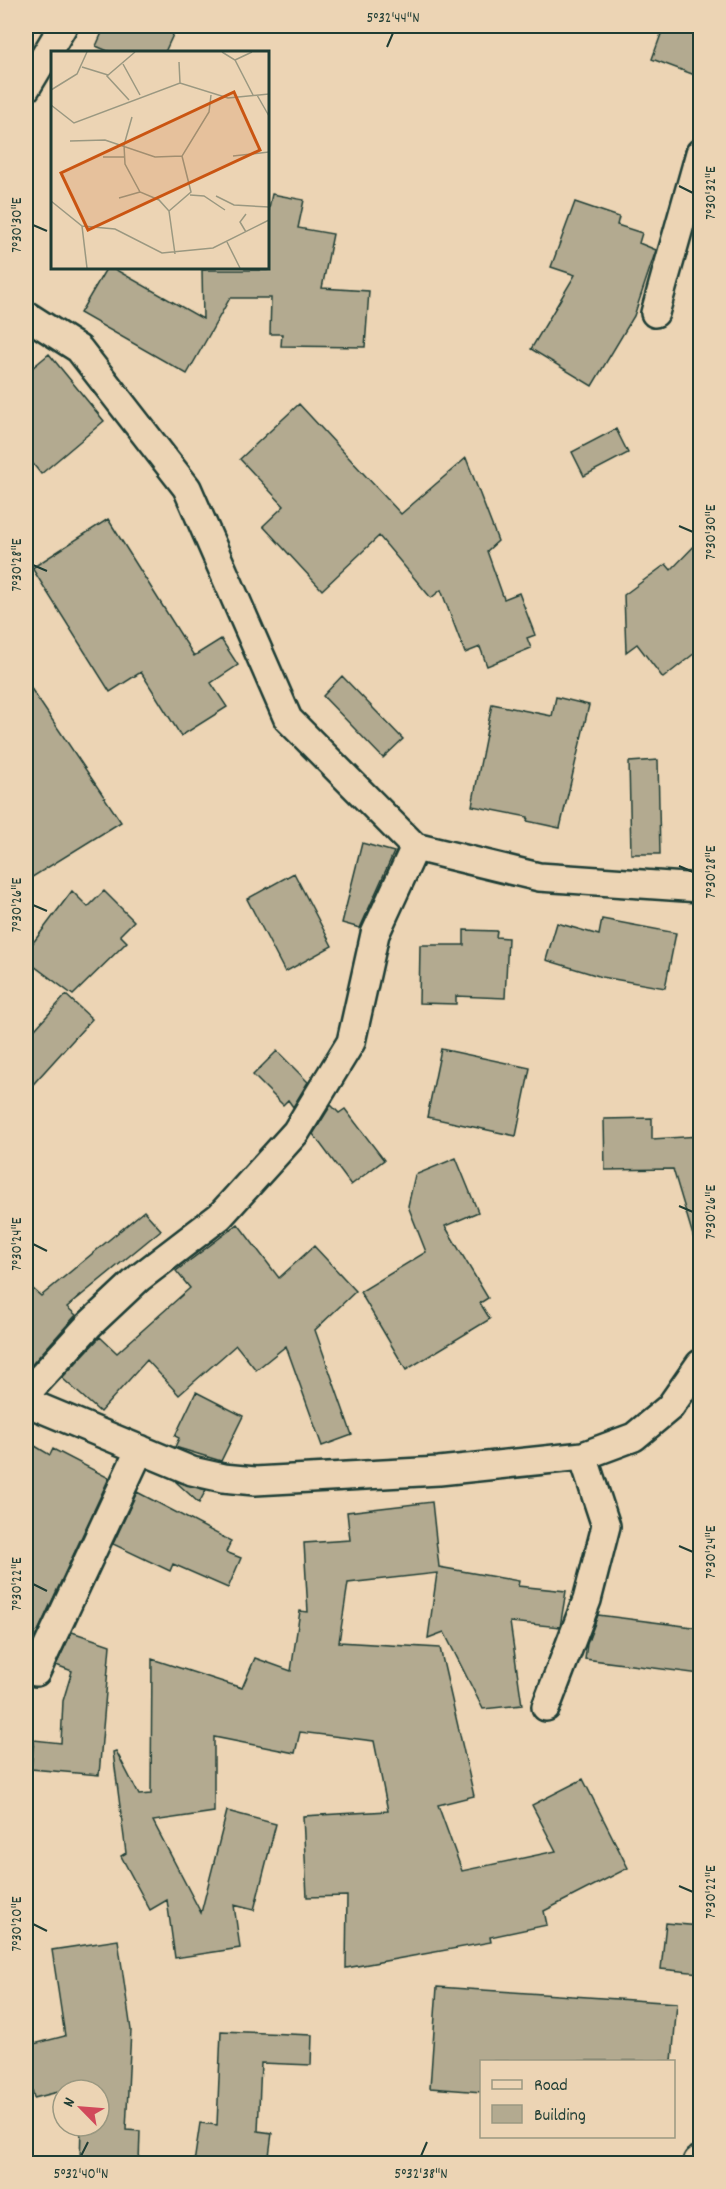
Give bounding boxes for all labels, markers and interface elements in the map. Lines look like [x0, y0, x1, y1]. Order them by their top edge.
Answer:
text: 5°32'44"N [366, 8, 420, 30]
inset map [51, 51, 268, 268]
text: 7°30'32"E [701, 166, 723, 220]
text: 7°30'30"E [7, 197, 29, 253]
text: 7°30'30"E [701, 504, 723, 560]
text: 7°30'28"E [7, 538, 29, 592]
text: 7°30'28"E [701, 845, 723, 899]
text: 7°30'26"E [7, 878, 29, 932]
text: 7°30'26"E [701, 1185, 723, 1239]
text: 7°30'24"E [7, 1217, 29, 1271]
text: 7°30'24"E [701, 1525, 723, 1579]
text: 7°30'22"E [7, 1557, 29, 1611]
text: 7°30'22"E [701, 1865, 723, 1919]
text: 7°30'20"E [7, 1896, 29, 1952]
legend [480, 2060, 675, 2138]
text: Road [534, 2074, 568, 2099]
north arrow [51, 2078, 111, 2138]
text: N [58, 2094, 82, 2111]
text: Building [534, 2104, 586, 2129]
text: 5°32'40"N [53, 2164, 109, 2186]
text: 5°32'38"N [394, 2164, 448, 2186]

